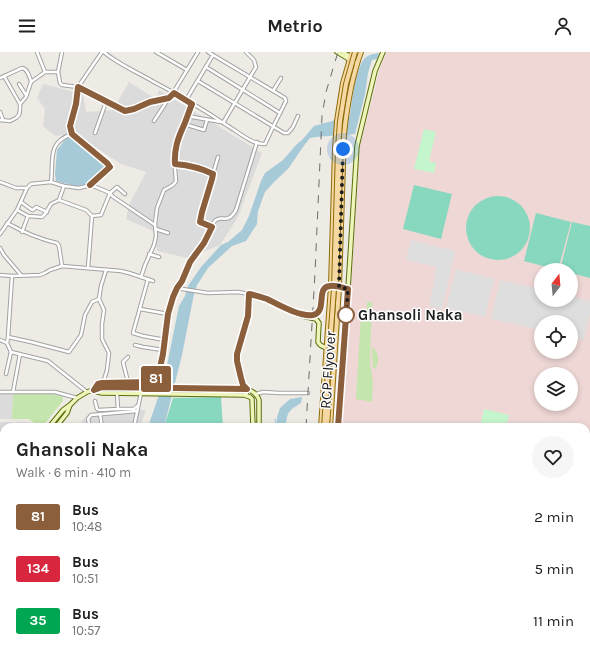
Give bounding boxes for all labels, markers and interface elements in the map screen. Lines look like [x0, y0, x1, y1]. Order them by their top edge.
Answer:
icon: menu [16, 15, 38, 37]
text: Metrio [267, 15, 323, 37]
icon: person [552, 15, 574, 37]
your location [333, 139, 353, 159]
north arrow [534, 263, 578, 307]
map controls [534, 263, 578, 411]
marker: Ghansoli Naka [337, 306, 355, 324]
place label: Ghansoli Naka [358, 306, 462, 324]
button: locate [534, 315, 578, 359]
street label: RCP Flyover [316, 330, 340, 410]
line badge: 81 [138, 366, 174, 392]
button: layers [534, 367, 578, 411]
text: 81 [149, 370, 163, 387]
button: heart [532, 436, 574, 478]
text: Ghansoli Naka [16, 439, 148, 461]
text: Walk · 6 min · 410 m [16, 465, 131, 480]
text: Bus [72, 501, 99, 519]
text: 81 [31, 508, 45, 525]
text: 2 min [534, 508, 574, 526]
text: 10:48 [72, 519, 102, 534]
text: Bus [72, 553, 99, 571]
text: 134 [27, 560, 49, 577]
text: 5 min [534, 560, 574, 578]
text: 10:51 [72, 571, 99, 586]
text: Bus [72, 605, 99, 623]
text: 35 [30, 612, 46, 629]
text: 11 min [533, 612, 574, 630]
text: 10:57 [72, 623, 100, 638]

